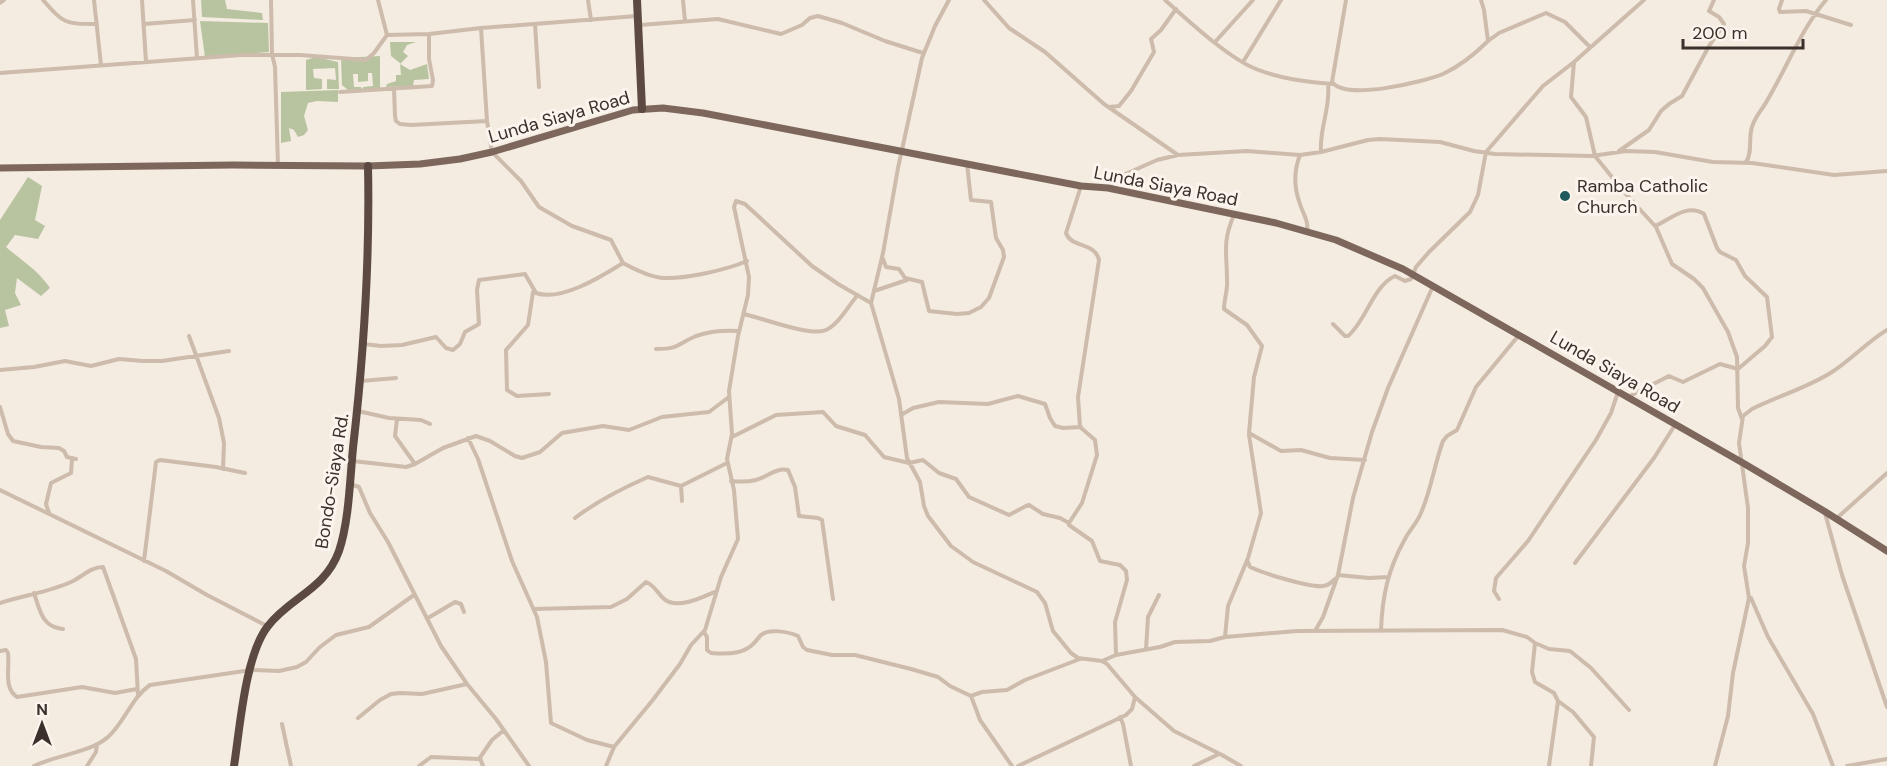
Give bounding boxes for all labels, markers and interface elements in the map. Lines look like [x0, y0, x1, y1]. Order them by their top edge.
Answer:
scale bar [1683, 12, 1803, 50]
text: 200 m [1692, 21, 1748, 45]
street label: Lunda Siaya Road [485, 85, 633, 149]
street label: Lunda Siaya Road [1092, 160, 1240, 212]
place label: Ramba Catholic Church [1577, 174, 1708, 219]
marker: Ramba Catholic Church [1558, 189, 1572, 203]
street label: Lunda Siaya Road [1546, 325, 1684, 419]
street label: Bondo-Siaya Rd. [309, 412, 355, 550]
north arrow [12, 694, 72, 754]
text: N [36, 699, 48, 720]

